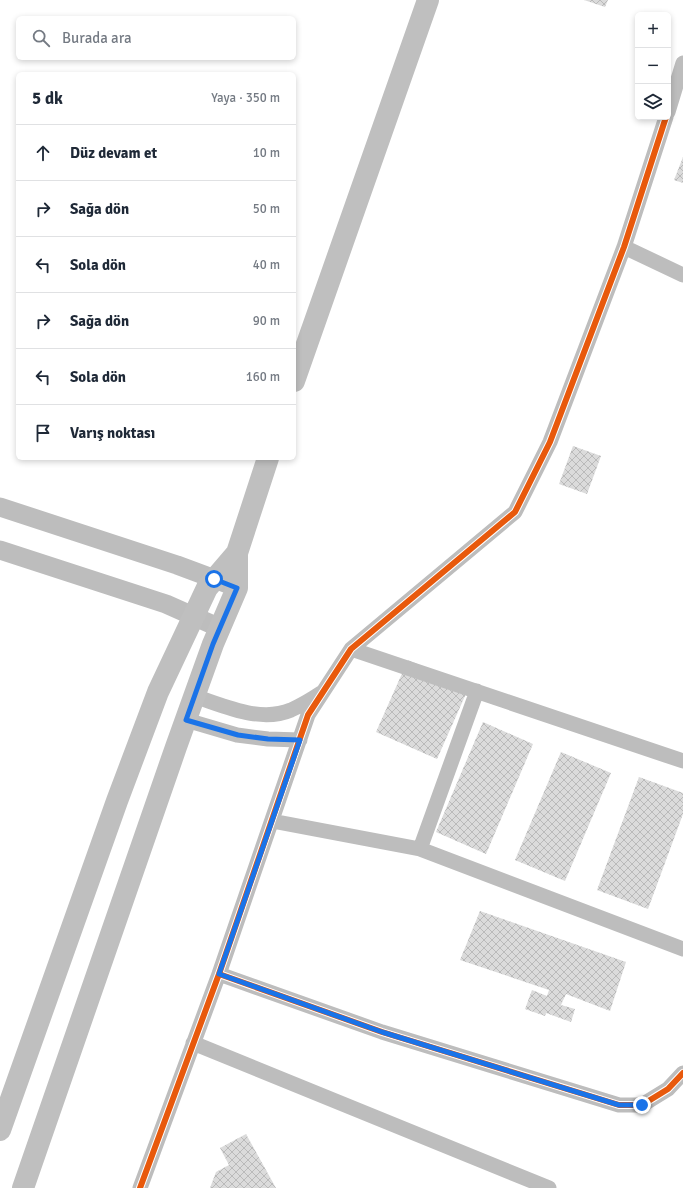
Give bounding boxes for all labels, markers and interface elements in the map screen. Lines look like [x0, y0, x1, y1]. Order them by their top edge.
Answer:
map controls [635, 12, 671, 120]
button: + [635, 12, 671, 48]
search box [16, 16, 296, 60]
icon: search [30, 27, 52, 49]
text: Burada ara [62, 29, 132, 47]
button: − [635, 48, 671, 84]
button: layers [635, 84, 671, 120]
text: 5 dk [32, 88, 63, 109]
text: Yaya · 350 m [211, 90, 280, 106]
icon: ahead [32, 142, 54, 164]
text: Düz devam et [70, 144, 157, 162]
text: 10 m [253, 145, 280, 161]
icon: right [32, 198, 54, 220]
text: Sağa dön [70, 200, 129, 218]
text: 50 m [253, 201, 280, 217]
icon: left [32, 254, 54, 276]
text: Sola dön [70, 256, 126, 274]
text: 40 m [253, 257, 280, 273]
icon: right [32, 310, 54, 332]
text: Sağa dön [70, 312, 129, 330]
text: 90 m [253, 313, 280, 329]
icon: left [32, 366, 54, 388]
text: Sola dön [70, 368, 126, 386]
text: 160 m [246, 369, 280, 385]
icon: arrive [32, 422, 54, 444]
text: Varış noktası [70, 424, 155, 442]
route start [205, 570, 223, 588]
route end [633, 1096, 651, 1114]

